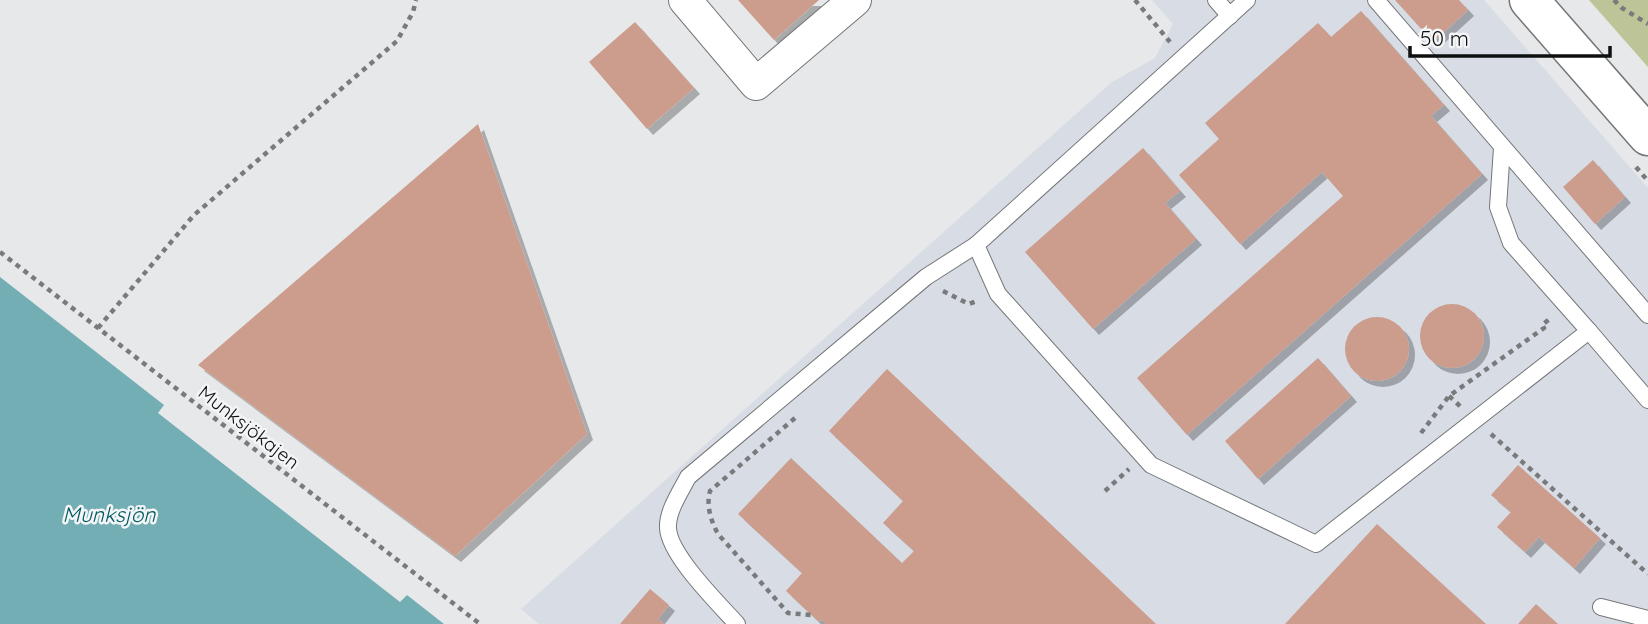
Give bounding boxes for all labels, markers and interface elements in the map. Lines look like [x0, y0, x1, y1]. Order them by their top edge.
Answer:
scale bar [1410, 14, 1610, 58]
text: 50 m [1420, 25, 1469, 51]
street label: Munksjökajen [194, 380, 304, 474]
water label: Munksjön [63, 501, 156, 527]

